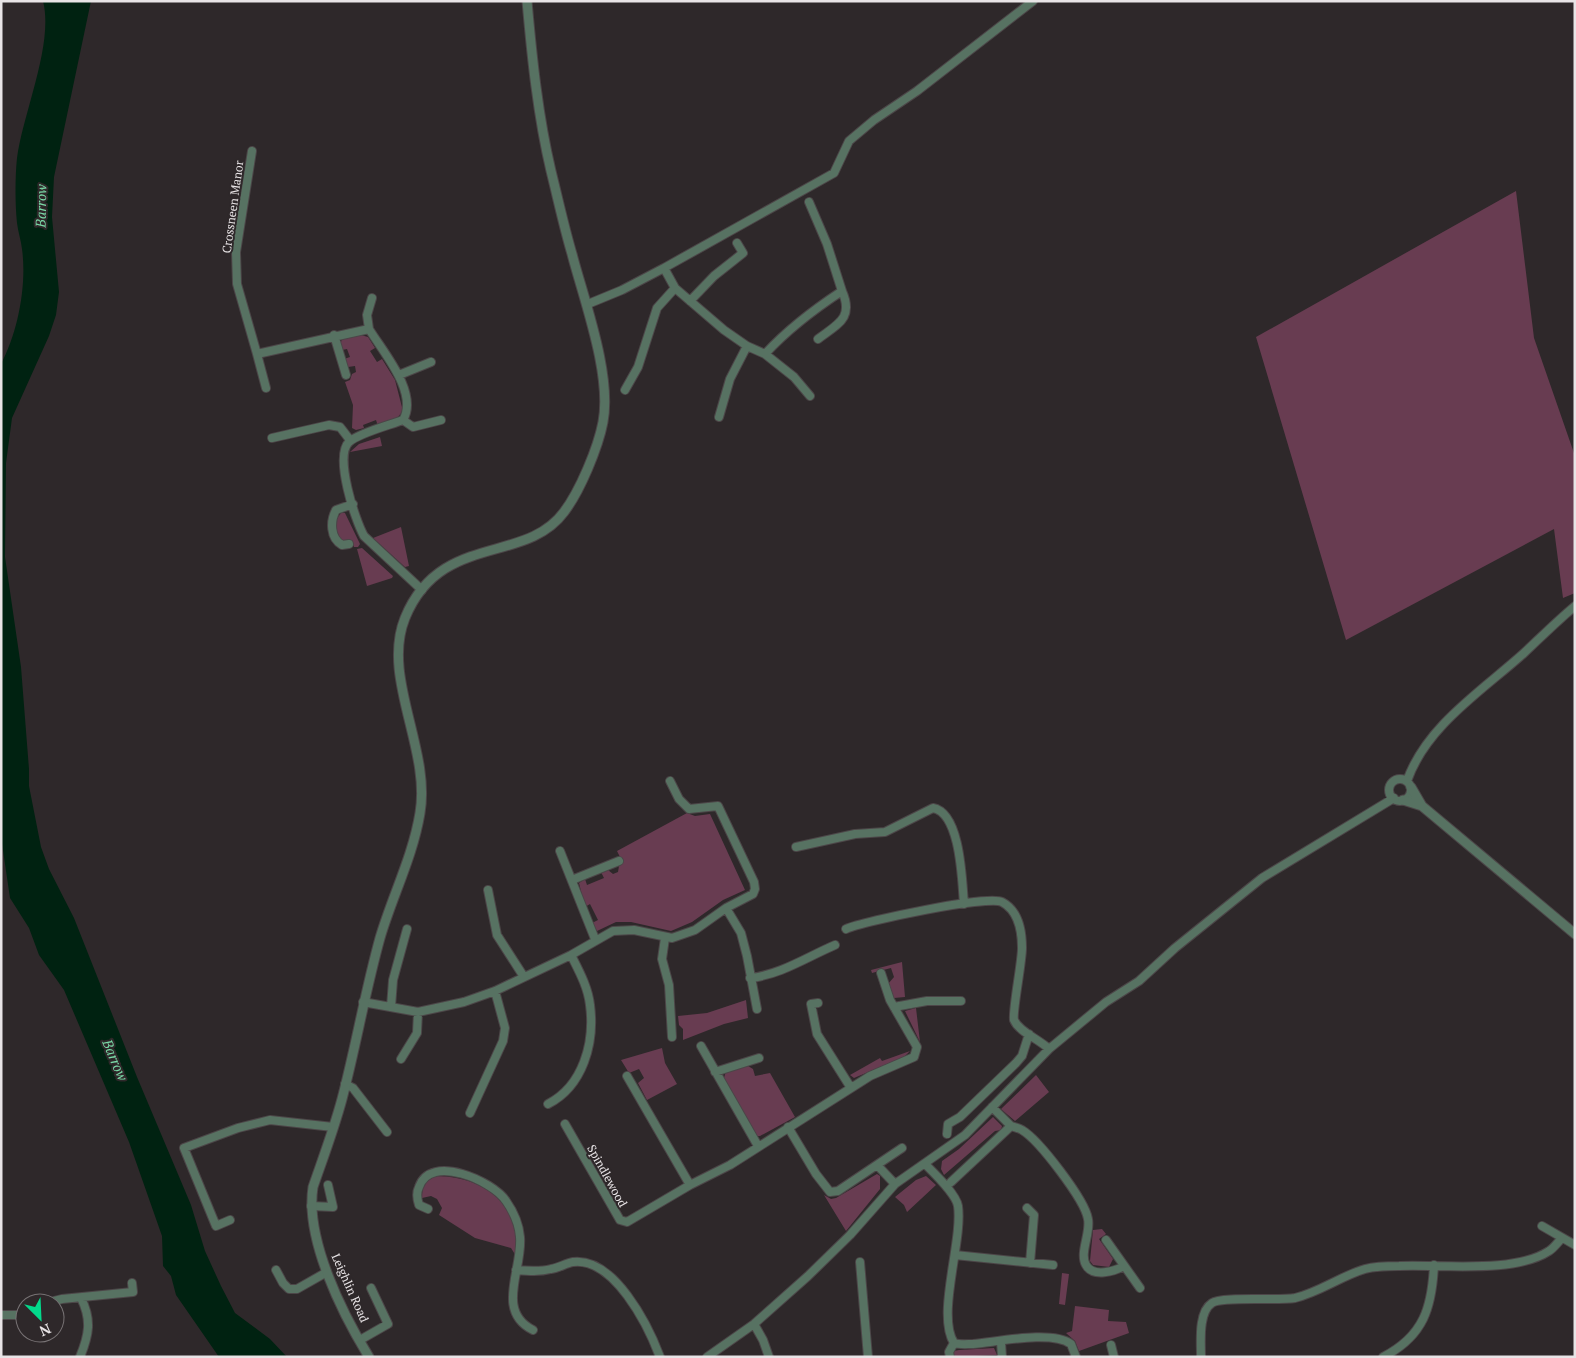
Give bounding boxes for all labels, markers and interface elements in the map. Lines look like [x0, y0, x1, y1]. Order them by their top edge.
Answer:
street label: Crossneen Manor [219, 159, 246, 254]
water label: Barrow [31, 184, 50, 229]
water label: Barrow [98, 1035, 133, 1084]
street label: Spindlewood [584, 1142, 631, 1210]
street label: Leighlin Road [329, 1251, 372, 1325]
north arrow [15, 1293, 65, 1343]
text: N [36, 1319, 54, 1341]

